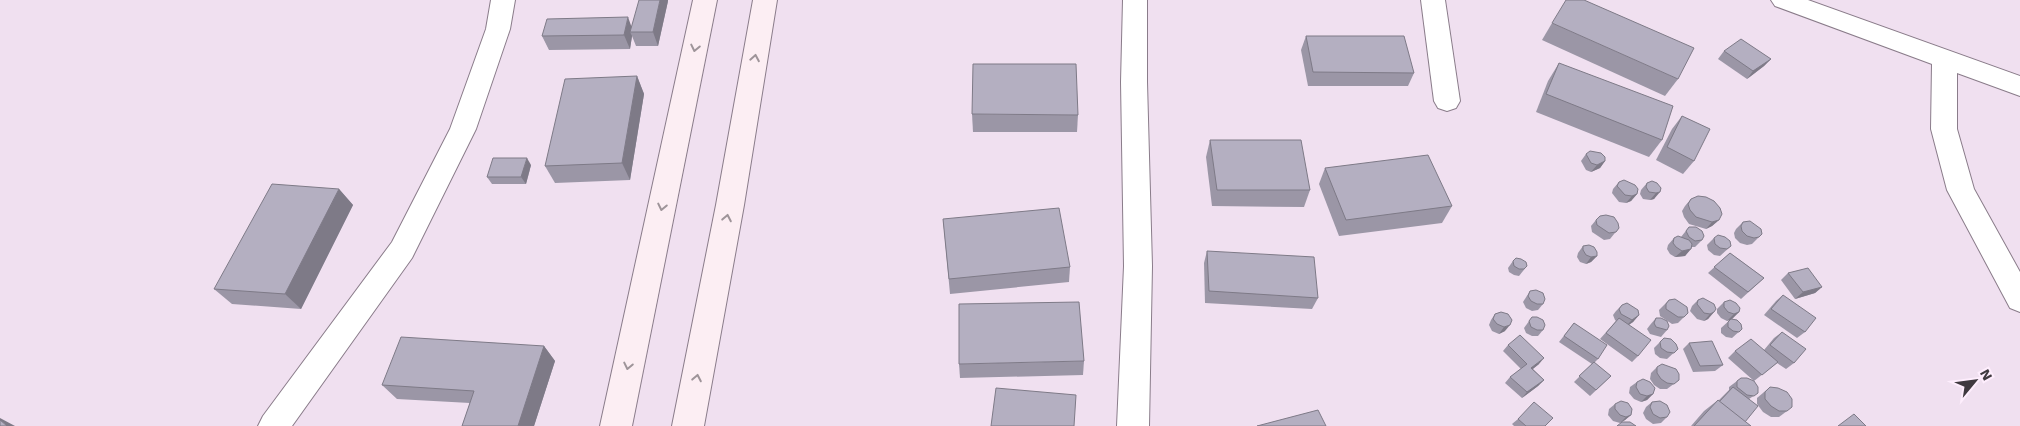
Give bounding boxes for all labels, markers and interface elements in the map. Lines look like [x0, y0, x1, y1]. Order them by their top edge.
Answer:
one-way arrow [690, 43, 701, 52]
one-way arrow [750, 54, 760, 63]
one-way arrow [657, 202, 667, 211]
one-way arrow [722, 214, 732, 223]
north arrow [1950, 356, 2000, 406]
one-way arrow [623, 361, 634, 370]
text: N [1977, 366, 1996, 383]
one-way arrow [691, 374, 702, 383]

